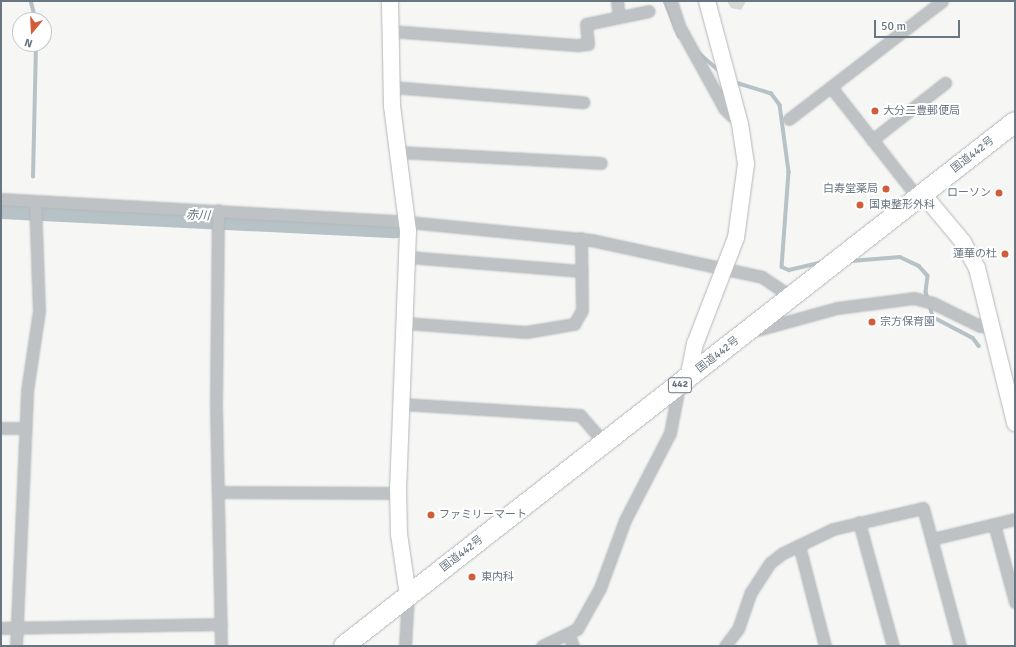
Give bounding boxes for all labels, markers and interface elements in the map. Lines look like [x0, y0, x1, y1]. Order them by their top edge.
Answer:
north arrow [12, 12, 52, 52]
scale bar [876, 12, 962, 38]
text: 50 m [881, 19, 906, 34]
text: N [23, 36, 34, 50]
place label: 大分二豊郵便局 [883, 104, 960, 118]
marker: 大分二豊郵便局 [870, 106, 880, 116]
street label: 国道442号 [949, 134, 997, 176]
place label: 白寿堂薬局 [823, 182, 878, 196]
marker: 白寿堂薬局 [881, 184, 891, 194]
place label: ローソン [947, 186, 991, 200]
marker: ローソン [994, 188, 1004, 198]
place label: 国東整形外科 [869, 198, 935, 212]
marker: 国東整形外科 [854, 199, 866, 211]
water label: 赤川 [186, 208, 210, 224]
place label: 蓮華の杜 [953, 247, 997, 261]
marker: 蓮華の杜 [1000, 249, 1010, 259]
place label: 宗方保育園 [880, 315, 935, 329]
marker: 宗方保育園 [867, 317, 877, 327]
street label: 国道442号 [694, 334, 742, 376]
road number: 442 [667, 377, 693, 393]
place label: ファミリーマート [439, 508, 527, 522]
marker: ファミリーマート [426, 510, 436, 520]
street label: 国道442号 [438, 533, 486, 575]
place label: 東内科 [481, 570, 514, 584]
marker: 東内科 [466, 571, 478, 583]

